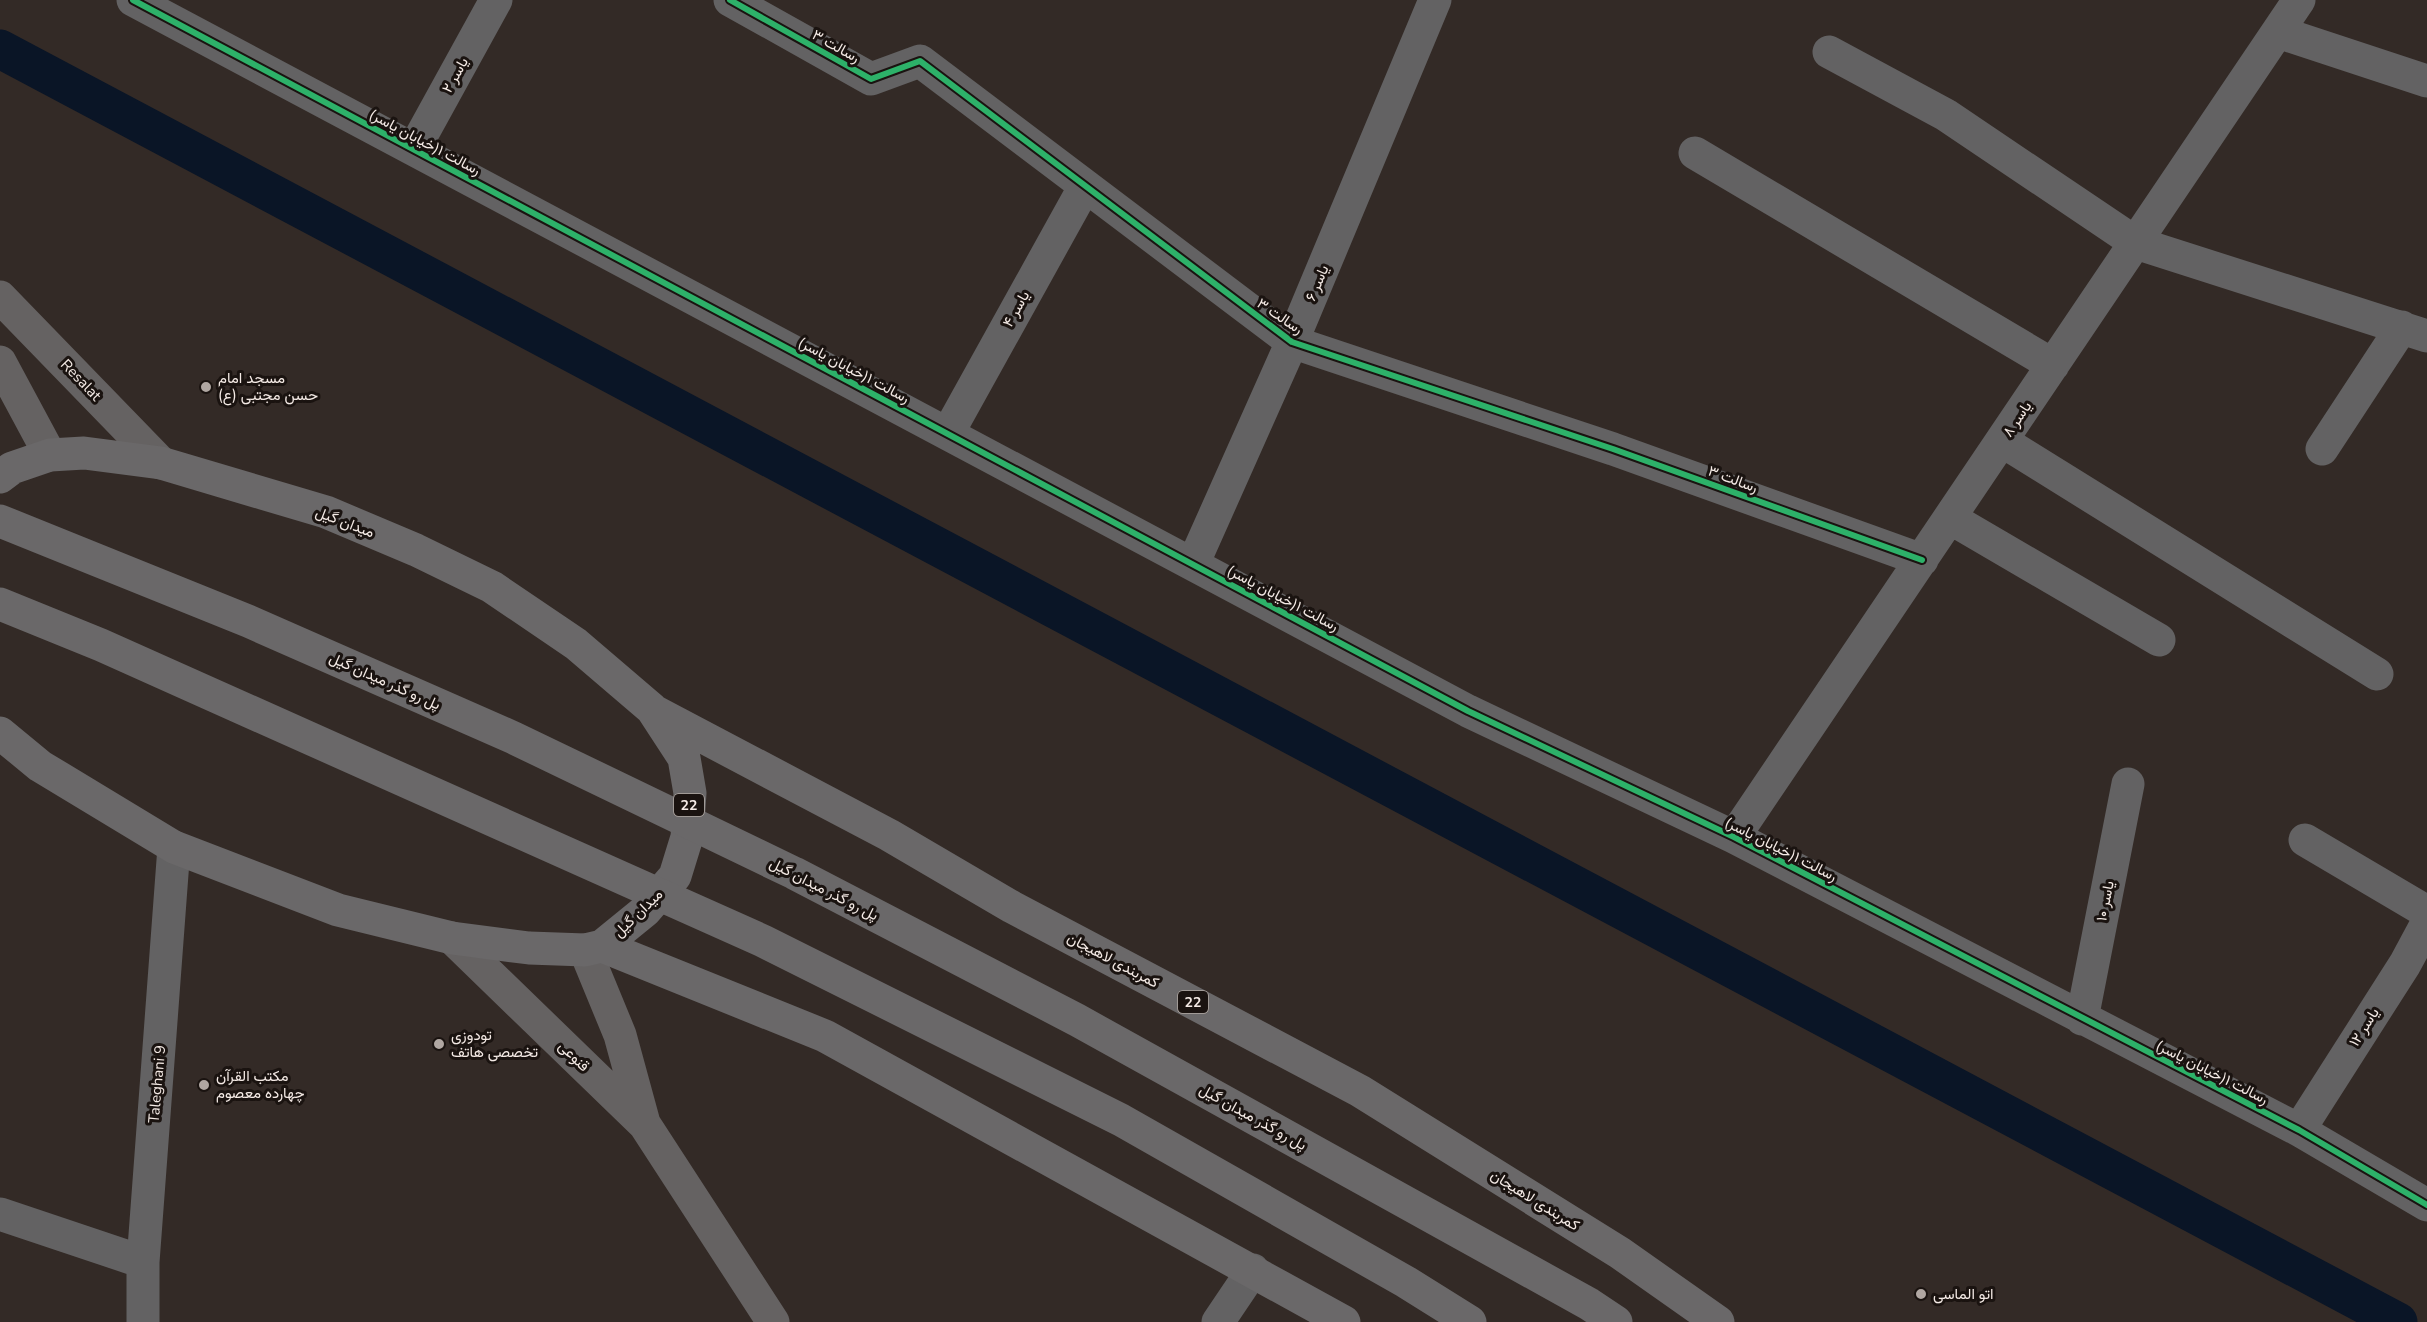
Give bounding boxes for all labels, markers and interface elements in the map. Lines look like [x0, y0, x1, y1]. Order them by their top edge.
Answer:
street label: رسالت ۳ [809, 25, 863, 67]
street label: یاسر ۲ [437, 54, 473, 96]
street label: رسالت ۱(خیابان یاسر) [366, 104, 484, 180]
street label: یاسر ۶ [1300, 262, 1334, 304]
street label: یاسر ۴ [998, 287, 1034, 331]
street label: رسالت ۳ [1253, 293, 1307, 339]
street label: رسالت ۱(خیابان یاسر) [795, 332, 913, 408]
street label: Resalat [56, 355, 106, 406]
place label: مسجد امام حسن مجتبی (ع) [218, 368, 318, 406]
marker: مسجد امام حسن مجتبی (ع) [199, 380, 213, 394]
street label: یاسر ۸ [1998, 397, 2036, 441]
street label: رسالت ۳ [1705, 461, 1761, 497]
street label: میدان گیل [313, 502, 377, 542]
street label: رسالت ۱(خیابان یاسر) [1224, 560, 1342, 636]
street label: پل رو گذر میدان گیل [326, 648, 444, 714]
road number: 22 [674, 794, 704, 816]
street label: رسالت ۱(خیابان یاسر) [1721, 812, 1841, 886]
street label: پل رو گذر میدان گیل [766, 853, 882, 925]
street label: یاسر ۱۰ [2091, 879, 2119, 923]
street label: میدان گیل [609, 884, 667, 942]
street label: کمربندی لاهیجان [1064, 927, 1163, 993]
road number: 22 [1178, 991, 1208, 1013]
street label: یاسر ۱۲ [2344, 1004, 2384, 1050]
place label: تودوزی تخصصی هاتف [451, 1025, 538, 1062]
street label: رسالت ۱(خیابان یاسر) [2152, 1035, 2272, 1109]
street label: قنوعی [554, 1036, 594, 1076]
marker: تودوزی تخصصی هاتف [432, 1037, 446, 1051]
street label: Taleghani 9 [144, 1044, 170, 1124]
place label: مکتب القرآن چهارده معصوم [216, 1066, 305, 1103]
marker: مکتب القرآن چهارده معصوم [197, 1078, 211, 1092]
street label: پل رو گذر میدان گیل [1196, 1079, 1310, 1155]
street label: کمربندی لاهیجان [1487, 1165, 1584, 1235]
place label: اتو ‌الماسی [1933, 1284, 1994, 1304]
marker: اتو ‌الماسی [1914, 1287, 1928, 1301]

